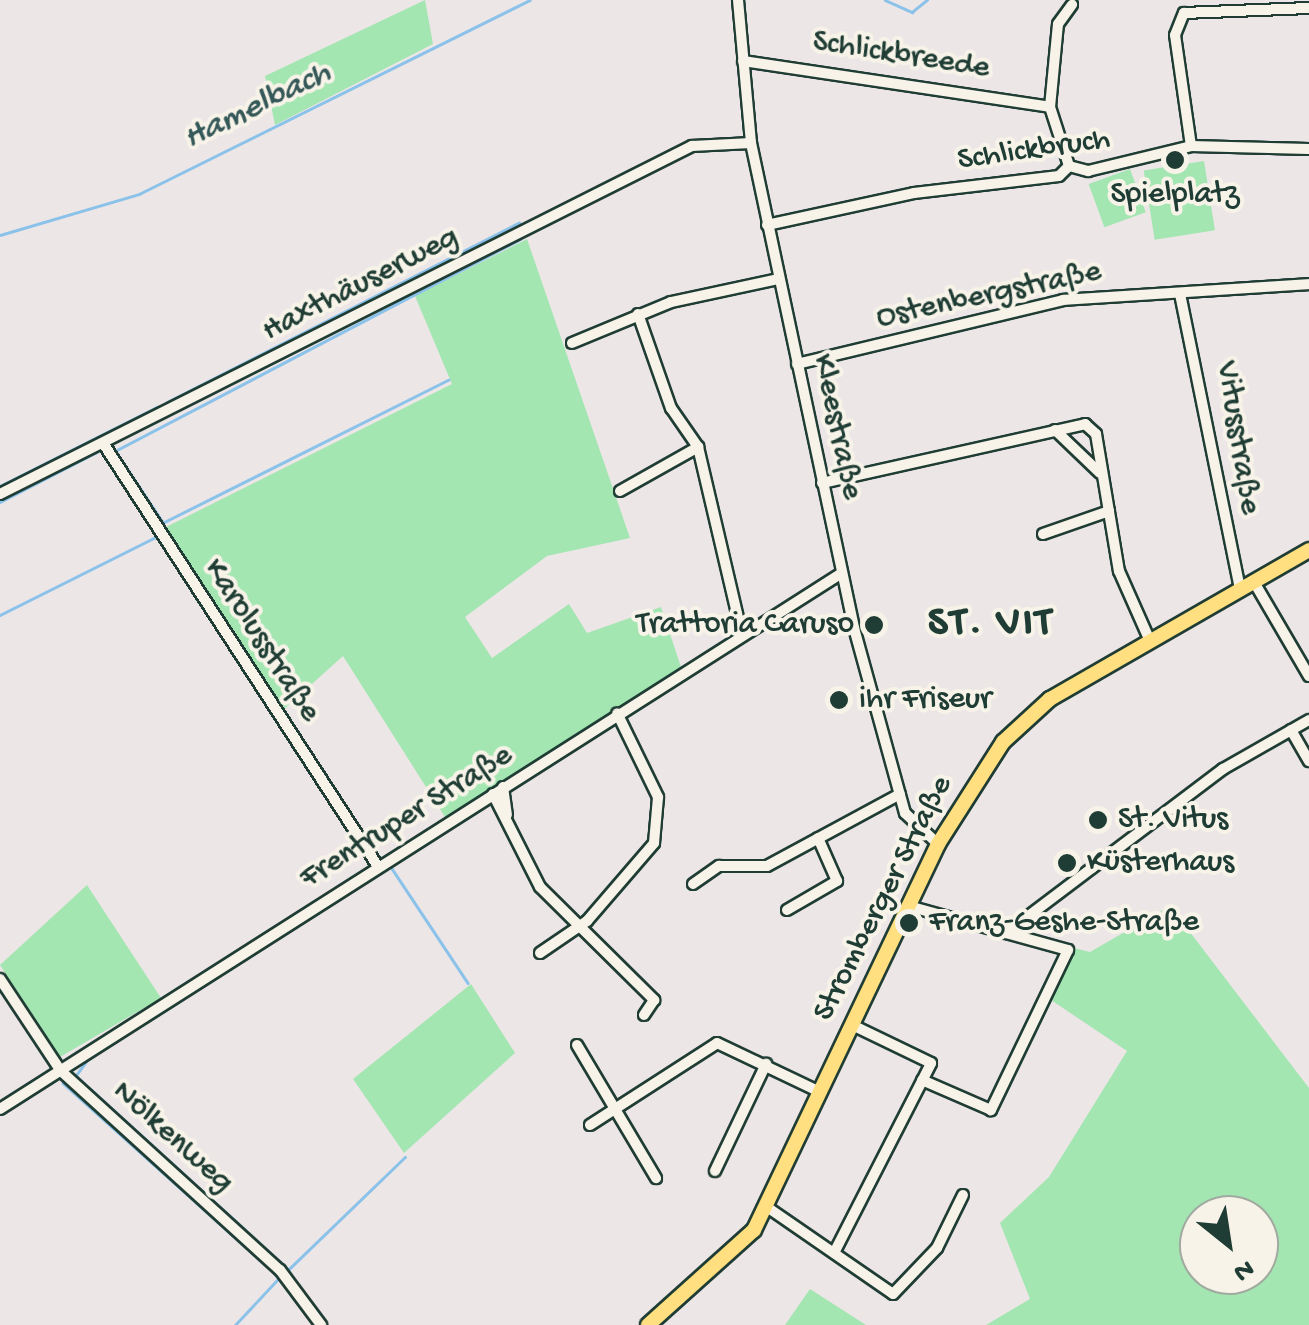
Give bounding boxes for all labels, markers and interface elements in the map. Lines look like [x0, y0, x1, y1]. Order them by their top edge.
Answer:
street label: Schlickbreede [810, 23, 992, 89]
water label: Hamelbach [178, 53, 338, 161]
street label: Schlickbruch [955, 121, 1113, 181]
marker: Spielplatz [1164, 149, 1186, 171]
place label: Spielplatz [1111, 176, 1239, 214]
street label: Haxthäuserweg [256, 219, 466, 351]
street label: Ostenbergstraße [873, 253, 1105, 339]
street label: Kleestraße [802, 351, 870, 503]
street label: Vitusstraße [1206, 359, 1268, 517]
street label: Karolusstraße [194, 552, 328, 730]
district label: ST. VIT [928, 600, 1054, 650]
place label: Trattoria Caruso [636, 606, 854, 644]
marker: Trattoria Caruso [863, 614, 885, 636]
place label: ihr Friseur [859, 681, 991, 719]
marker: ihr Friseur [828, 689, 850, 711]
street label: Frentruper Straße [294, 737, 520, 899]
street label: Stromberger Straße [806, 770, 962, 1028]
place label: St. Vitus [1118, 801, 1228, 839]
marker: St. Vitus [1087, 809, 1109, 831]
place label: Küsterhaus [1087, 844, 1234, 882]
marker: Küsterhaus [1056, 852, 1078, 874]
place label: Franz-Geshe-Straße [929, 904, 1199, 942]
marker: Franz-Geshe-Straße [898, 912, 920, 934]
street label: Nölkenweg [103, 1074, 241, 1202]
north arrow [1179, 1195, 1279, 1295]
text: N [1227, 1251, 1259, 1289]

